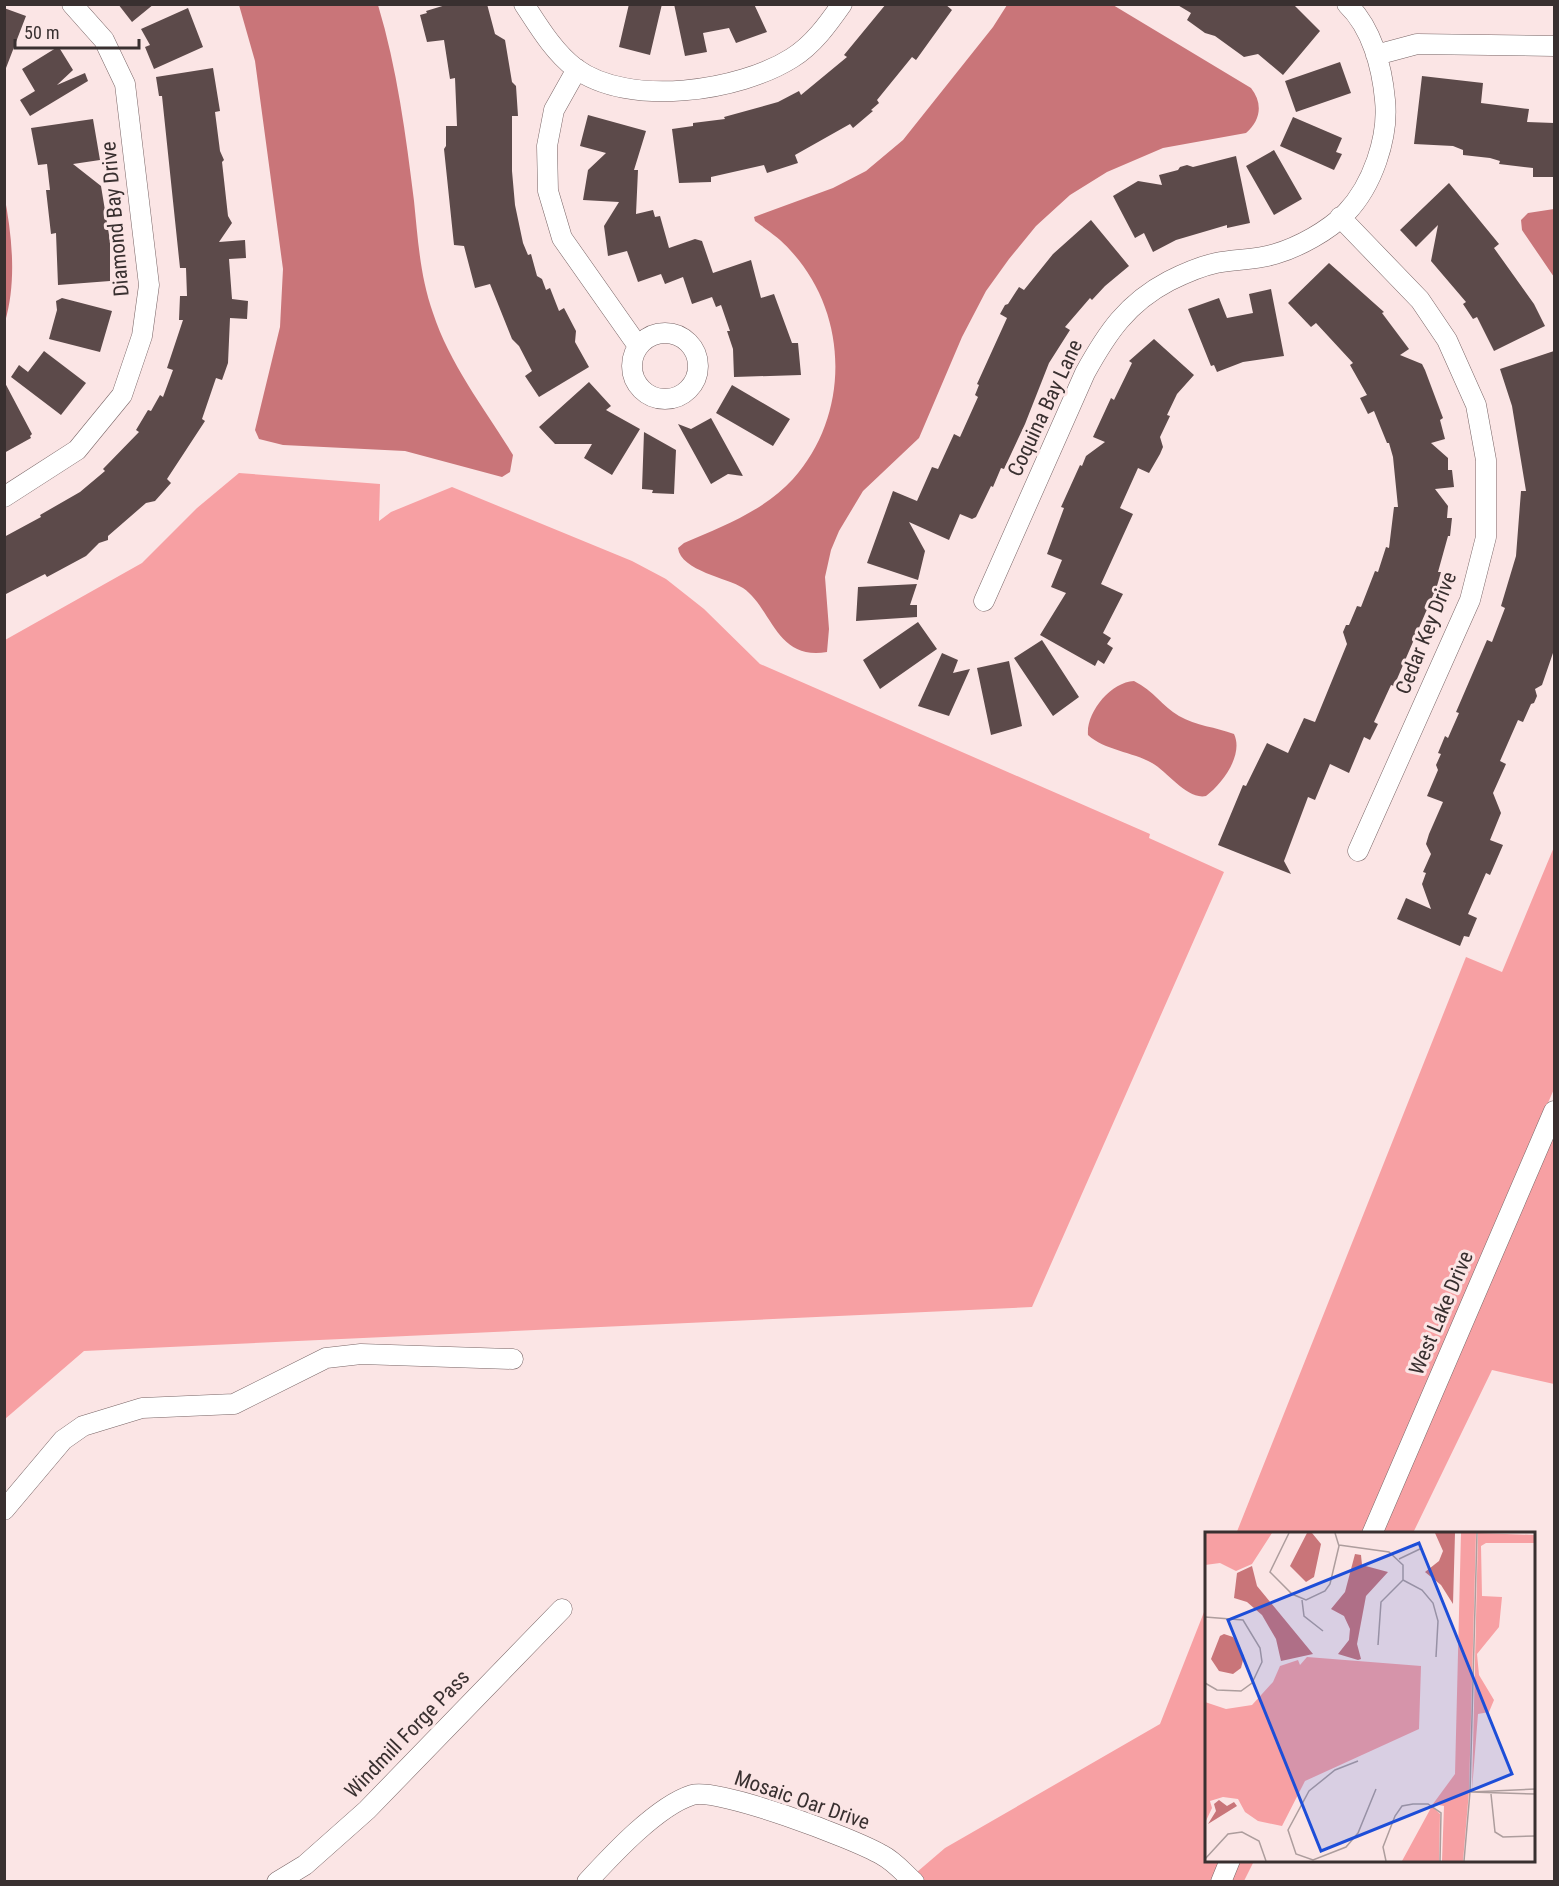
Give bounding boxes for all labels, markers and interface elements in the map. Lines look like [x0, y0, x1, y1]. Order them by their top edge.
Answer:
scale bar [15, 12, 140, 50]
text: 50 m [24, 22, 59, 43]
street label: Diamond Bay Drive [96, 140, 134, 297]
street label: Coquina Bay Lane [1003, 336, 1087, 480]
street label: Cedar Key Drive [1391, 568, 1461, 698]
street label: West Lake Drive [1404, 1247, 1478, 1378]
inset map [1205, 1532, 1535, 1862]
street label: Windmill Forge Pass [340, 1665, 474, 1803]
street label: Mosaic Oar Drive [731, 1766, 873, 1834]

